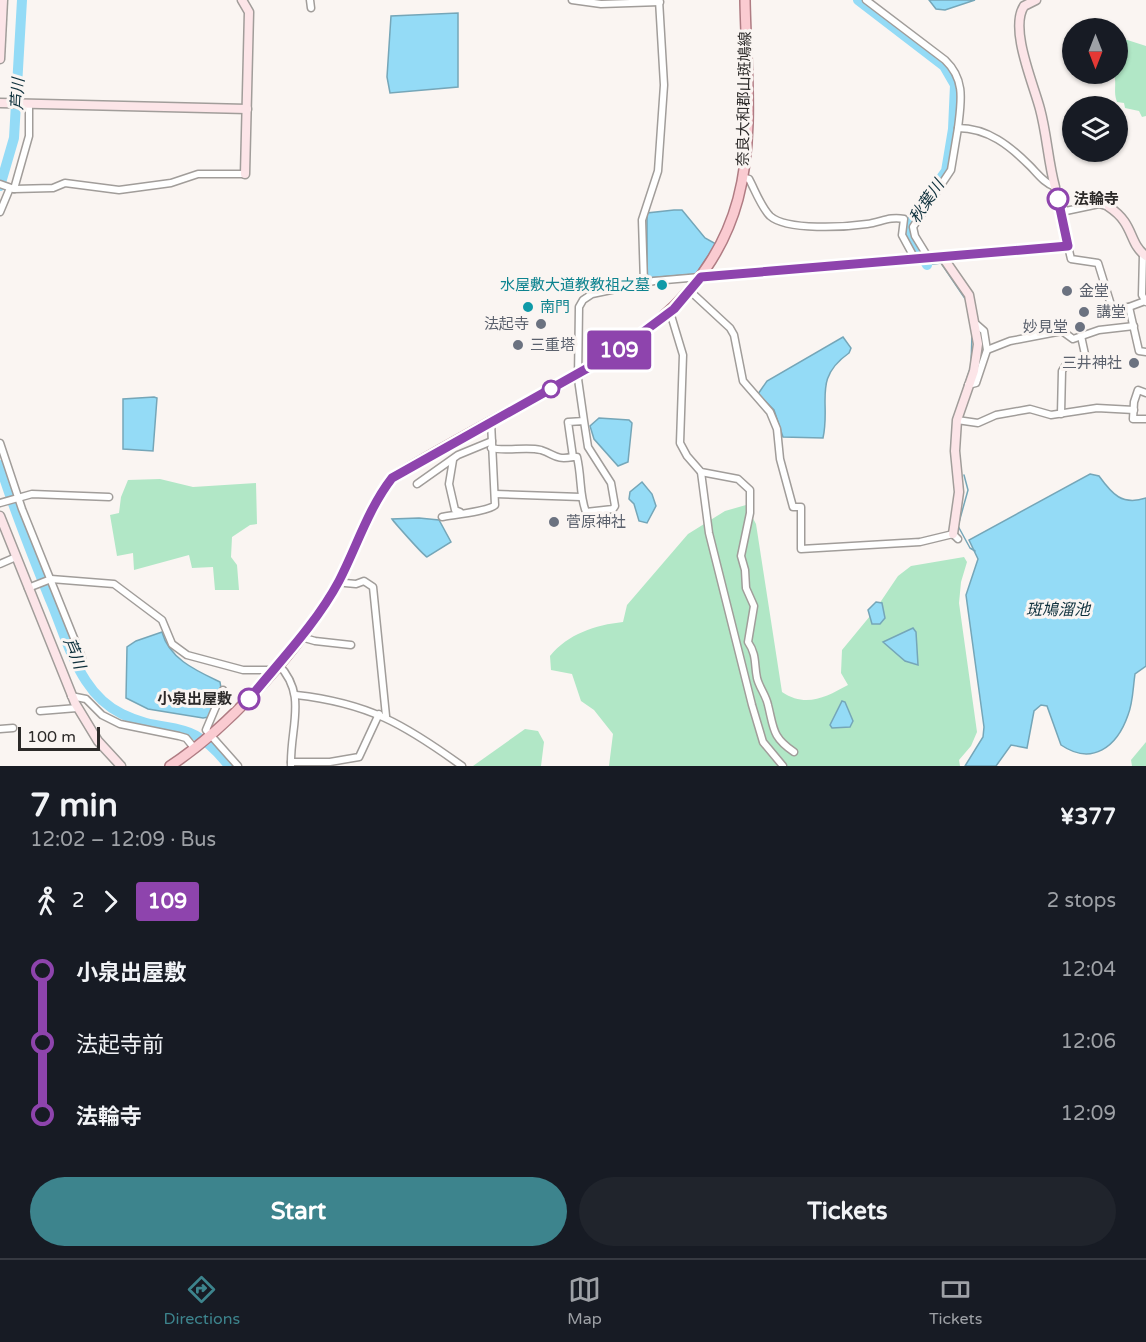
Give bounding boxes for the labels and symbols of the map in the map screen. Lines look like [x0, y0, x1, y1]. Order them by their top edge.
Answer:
north arrow [1062, 18, 1128, 84]
street label: 奈良大和郡山斑鳩線 [734, 31, 754, 167]
water label: 芦川 [7, 76, 29, 111]
water label: 秋葉川 [905, 174, 950, 227]
marker: 法輪寺 [1047, 188, 1069, 210]
place label: 法輪寺 [1074, 190, 1119, 208]
place label: 水屋敷大道教教祖之墓 [500, 276, 650, 294]
marker: 水屋敷大道教教祖之墓 [655, 278, 669, 292]
place label: 金堂 [1079, 282, 1109, 300]
marker: 金堂 [1060, 284, 1074, 298]
place label: 南門 [540, 298, 570, 316]
marker: 南門 [521, 300, 535, 314]
place label: 講堂 [1096, 303, 1126, 321]
marker: 講堂 [1077, 305, 1091, 319]
place label: 法起寺 [484, 315, 529, 333]
marker: 法起寺 [534, 317, 548, 331]
place label: 妙見堂 [1023, 318, 1068, 336]
marker: 妙見堂 [1073, 320, 1087, 334]
line badge: 109 [584, 330, 654, 370]
place label: 三重塔 [530, 336, 575, 354]
marker: 三重塔 [511, 338, 525, 352]
place label: 三井神社 [1062, 354, 1122, 372]
marker: 三井神社 [1127, 356, 1141, 370]
unlabelled marker [542, 380, 560, 398]
place label: 菅原神社 [566, 513, 626, 531]
marker: 菅原神社 [547, 515, 561, 529]
water label: 斑鳩溜池 [1026, 600, 1092, 620]
water label: 芦川 [59, 635, 90, 674]
marker: 小泉出屋敷 [238, 688, 260, 710]
place label: 小泉出屋敷 [157, 690, 232, 708]
scale bar [18, 724, 100, 752]

